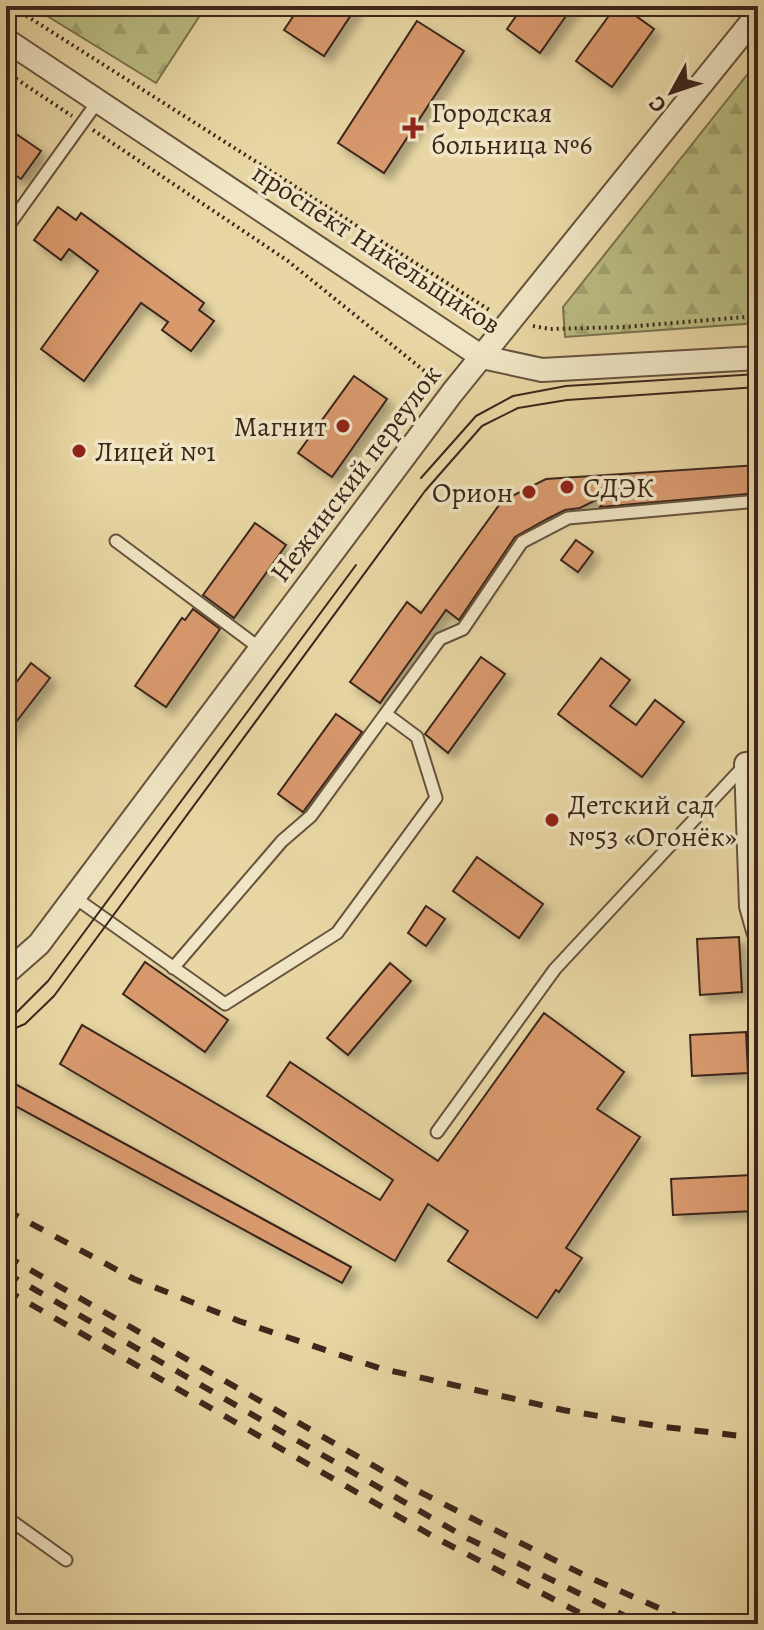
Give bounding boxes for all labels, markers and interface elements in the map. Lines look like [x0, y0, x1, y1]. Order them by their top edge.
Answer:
north arrow [632, 52, 712, 132]
text: С [642, 89, 673, 119]
place label: Городская больница №6 [431, 94, 592, 164]
marker: Городская больница №6 [402, 117, 424, 139]
street label: проспект Никельщиков [245, 154, 508, 344]
street label: Нежинский переулок [261, 357, 450, 590]
place label: Магнит [234, 408, 327, 446]
marker: Магнит [334, 417, 352, 435]
place label: Лицей №1 [95, 433, 216, 471]
marker: Лицей №1 [70, 442, 88, 460]
place label: СДЭК [583, 469, 654, 507]
place label: Орион [432, 474, 513, 512]
marker: СДЭК [558, 478, 576, 496]
marker: Орион [520, 483, 538, 501]
place label: Детский сад №53 «Огонёк» [568, 786, 737, 856]
marker: Детский сад №53 «Огонёк» [543, 811, 561, 829]

